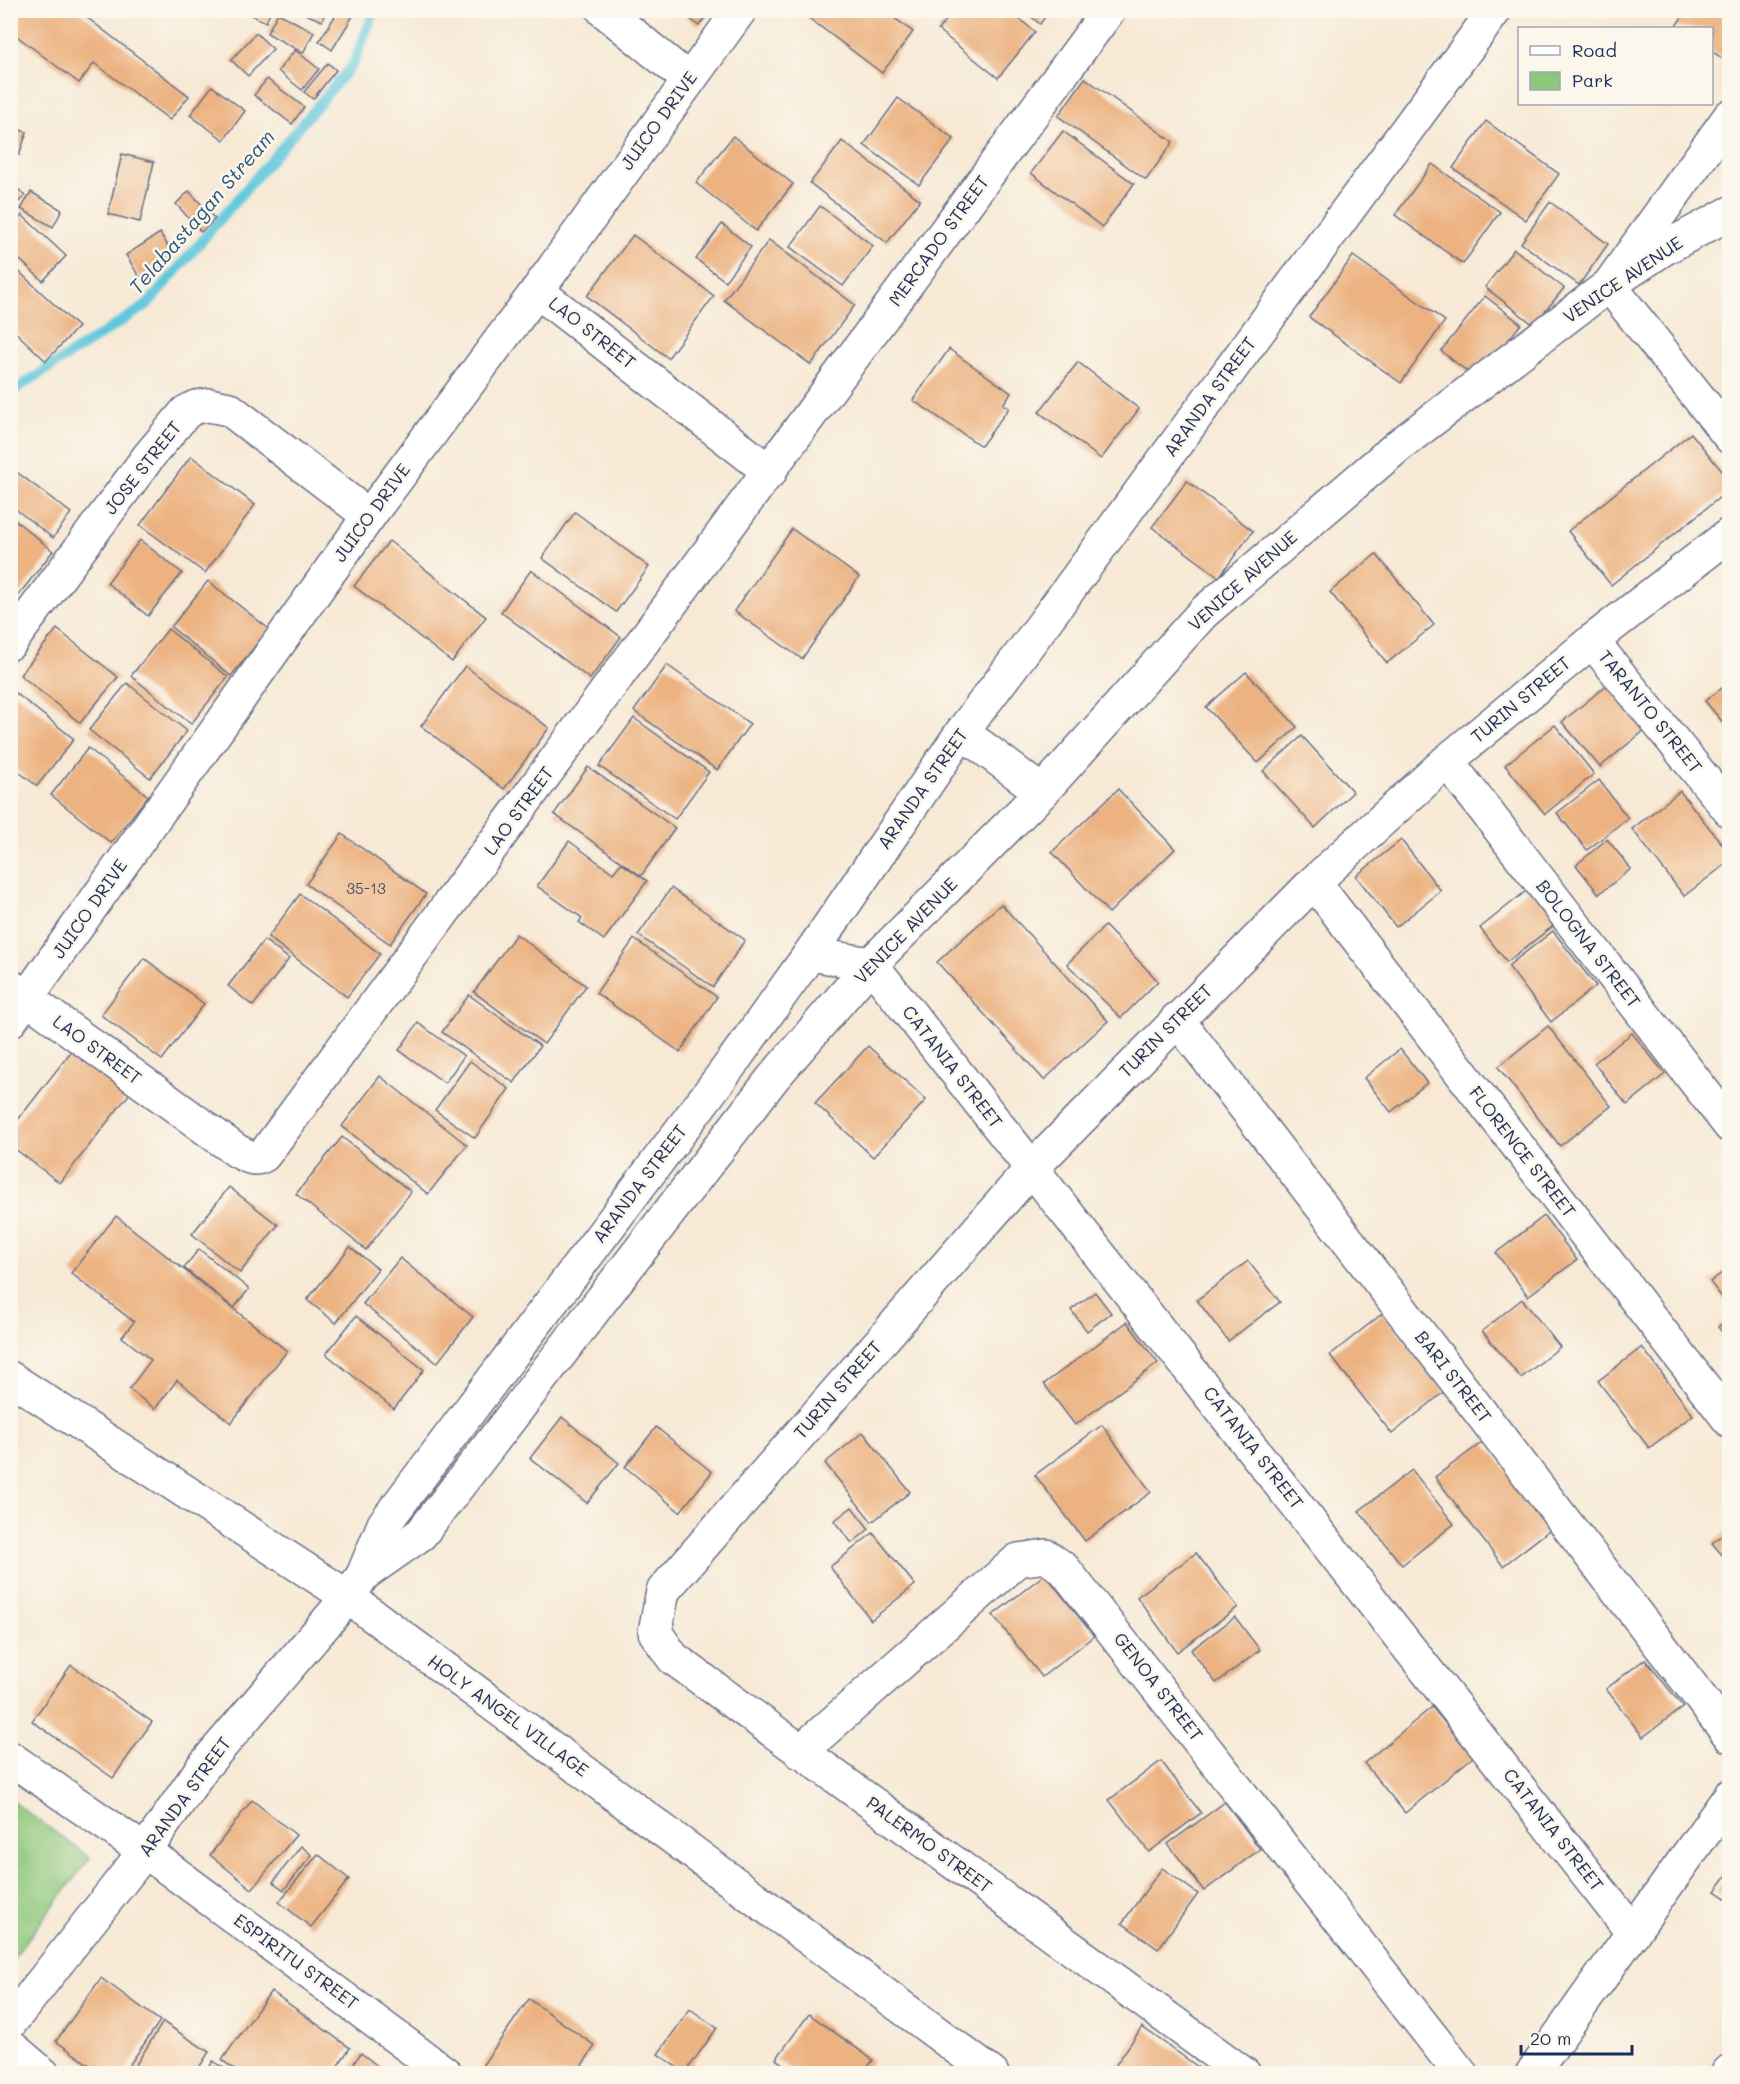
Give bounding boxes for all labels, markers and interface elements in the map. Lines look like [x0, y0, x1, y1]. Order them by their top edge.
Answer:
legend [1518, 27, 1713, 105]
text: Road [1572, 38, 1617, 62]
street label: JUICO DRIVE [614, 66, 702, 175]
text: Park [1572, 68, 1613, 92]
water label: Telabastagan Stream [123, 124, 280, 299]
street label: MERCADO STREET [883, 170, 994, 311]
street label: VENICE AVENUE [1558, 230, 1687, 328]
street label: LAO STREET [544, 291, 641, 374]
street label: ARANDA STREET [1158, 332, 1261, 461]
street label: JOSE STREET [98, 416, 186, 519]
street label: JUICO DRIVE [327, 458, 415, 567]
street label: VENICE AVENUE [1183, 525, 1302, 636]
street label: TARANTO STREET [1594, 645, 1708, 778]
street label: TURIN STREET [1466, 651, 1575, 748]
street label: ARANDA STREET [871, 723, 973, 854]
street label: LAO STREET [478, 761, 559, 860]
street label: JUICO DRIVE [46, 854, 132, 963]
street label: VENICE AVENUE [848, 872, 962, 989]
street label: BOLOGNA STREET [1531, 874, 1646, 1012]
house number: 35-13 [346, 878, 386, 898]
street label: TURIN STREET [1113, 978, 1217, 1082]
street label: CATANIA STREET [897, 1000, 1008, 1133]
street label: LAO STREET [48, 1009, 147, 1090]
street label: FLORENCE STREET [1464, 1081, 1582, 1222]
street label: ARANDA STREET [587, 1119, 692, 1248]
street label: BARI STREET [1410, 1325, 1497, 1428]
street label: TURIN STREET [788, 1335, 887, 1444]
street label: CATANIA STREET [1198, 1381, 1309, 1514]
street label: GENOA STREET [1109, 1627, 1209, 1746]
street label: HOLY ANGEL VILLAGE [423, 1649, 594, 1782]
street label: ARANDA STREET [133, 1732, 236, 1861]
street label: CATANIA STREET [1498, 1763, 1609, 1896]
street label: PALERMO STREET [862, 1790, 997, 1898]
street label: ESPIRITU STREET [229, 1908, 364, 2015]
scale bar [1521, 2018, 1632, 2056]
text: 20 m [1530, 2026, 1571, 2050]

